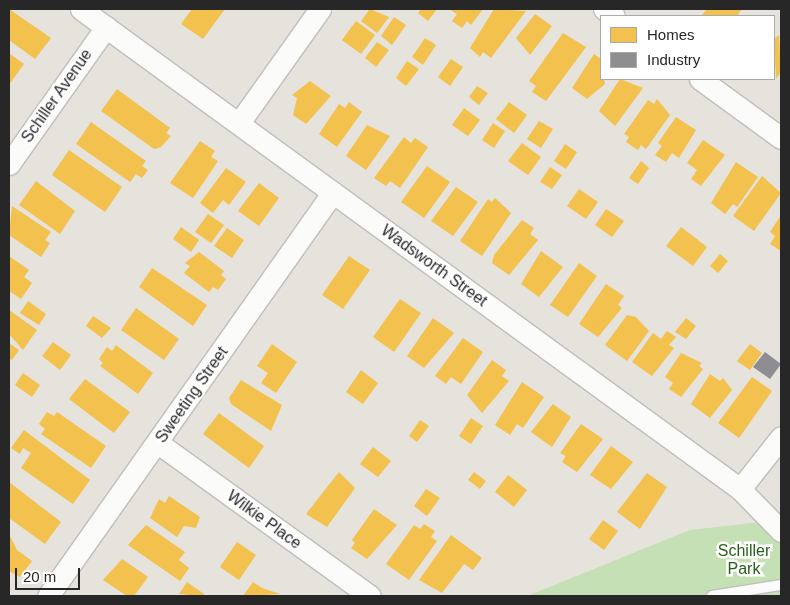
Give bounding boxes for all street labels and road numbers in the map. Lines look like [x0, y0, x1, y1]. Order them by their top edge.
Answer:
street label: Schiller Avenue [17, 45, 97, 147]
street label: Wadsworth Street [377, 221, 491, 311]
street label: Sweeting Street [152, 343, 232, 447]
street label: Wilkie Place [223, 487, 305, 553]

